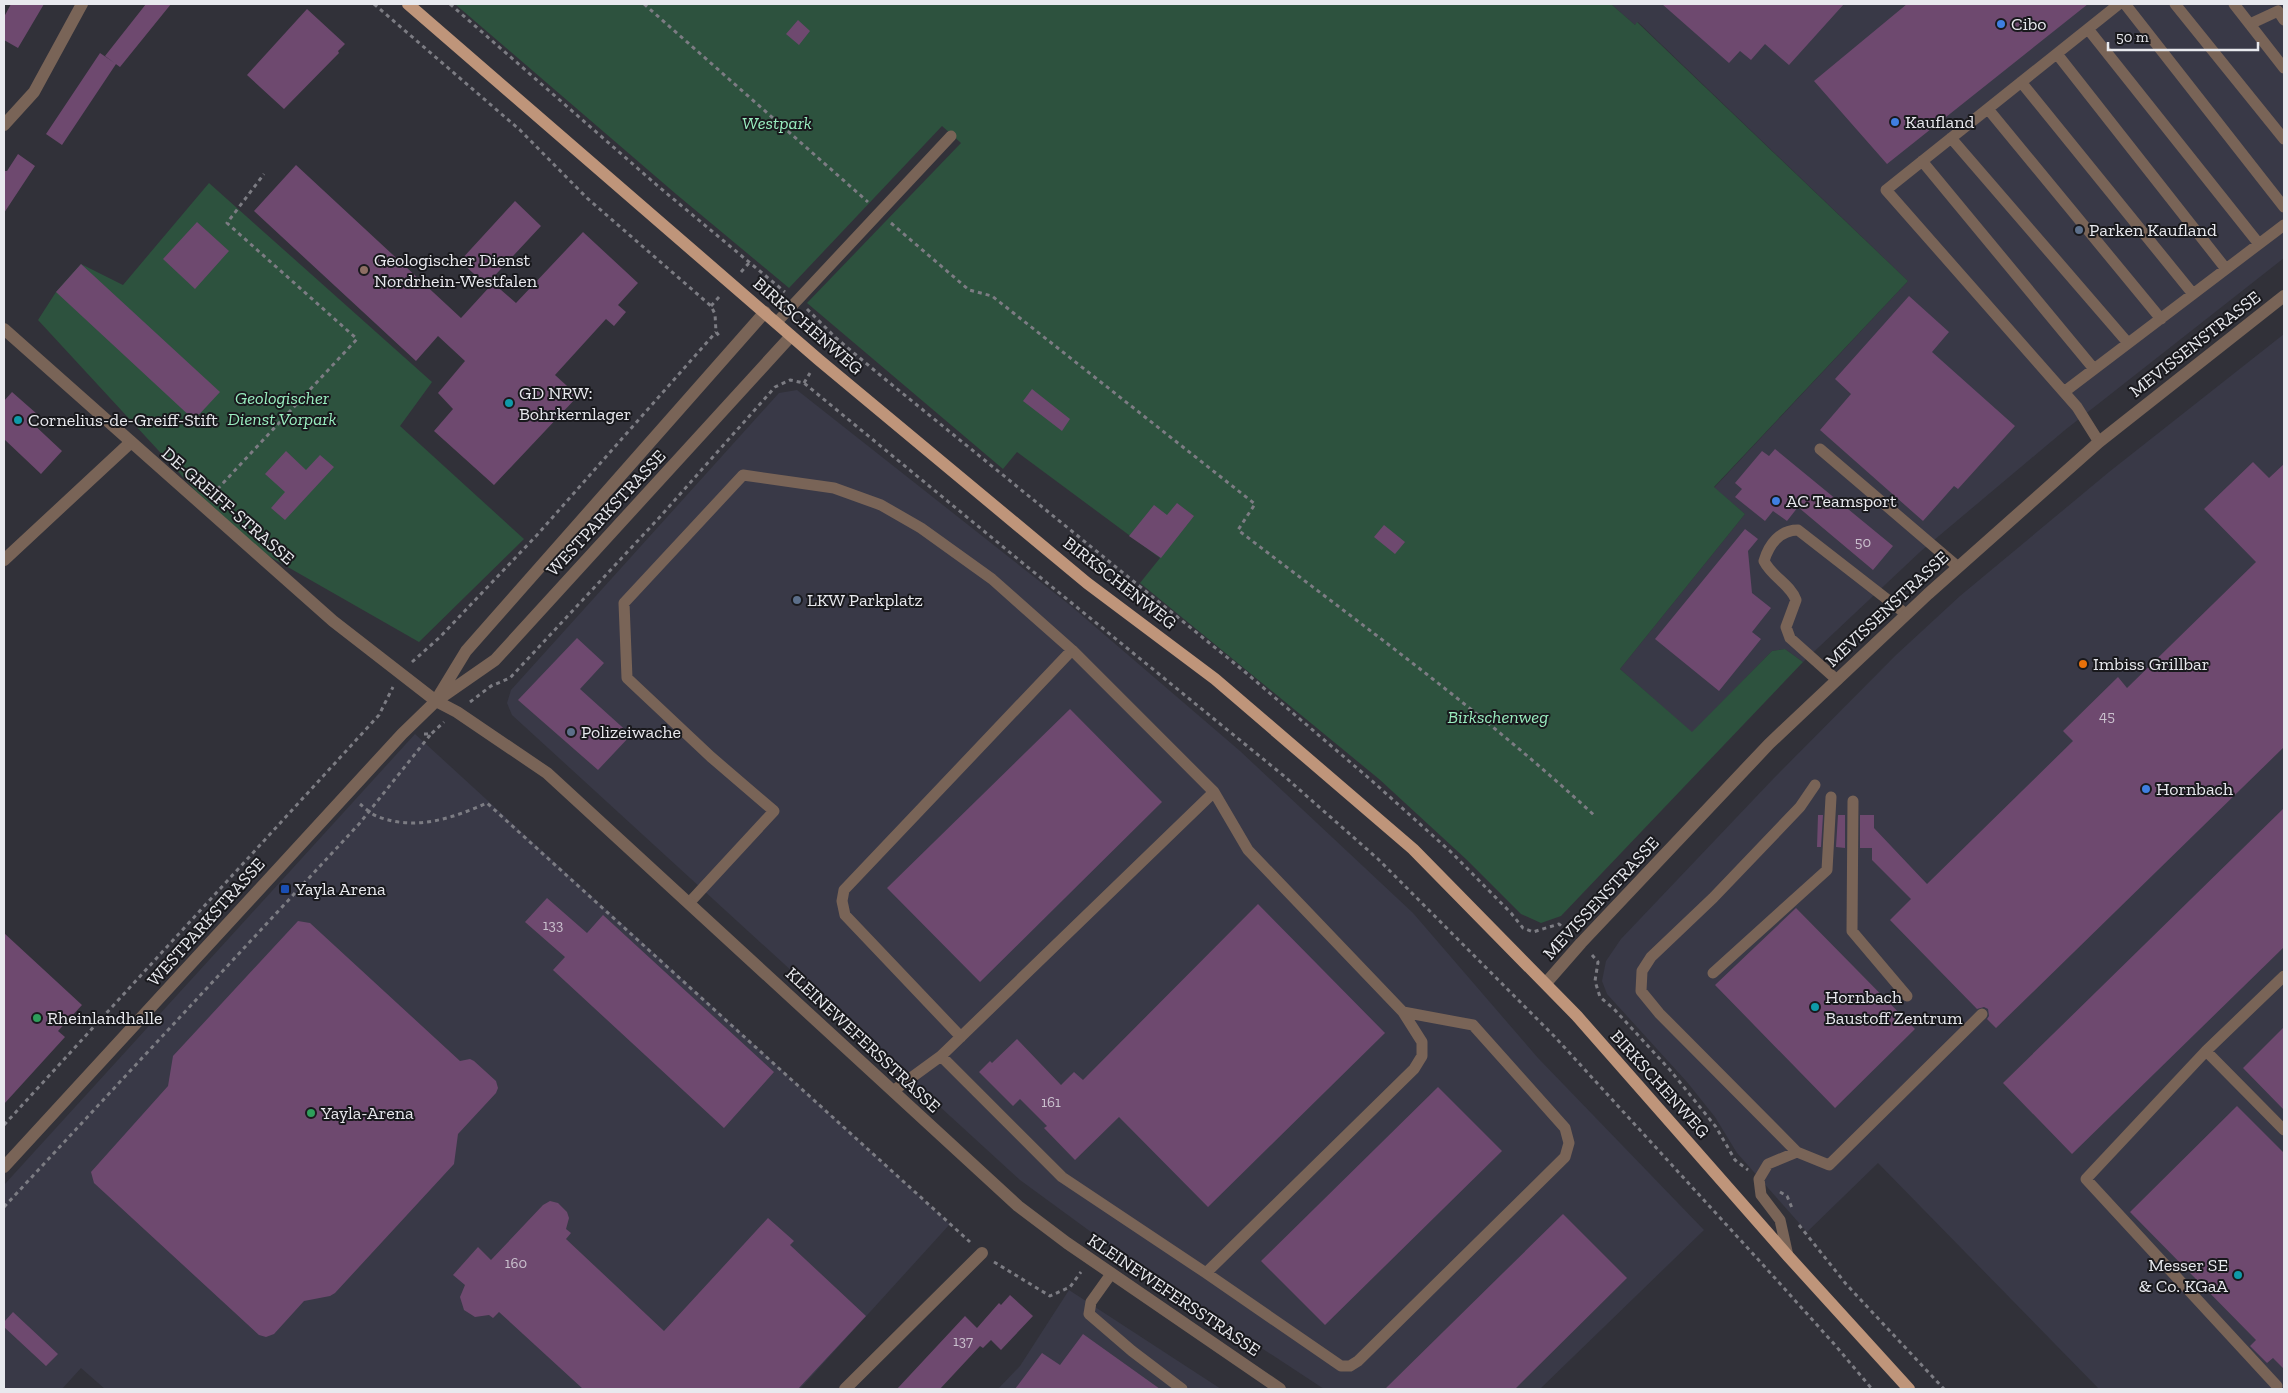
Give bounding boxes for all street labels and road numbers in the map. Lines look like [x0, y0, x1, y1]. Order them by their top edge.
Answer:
street label: BIRKSCHENWEG [749, 272, 867, 380]
street label: MEVISSENSTRASSE [2125, 286, 2265, 402]
street label: DE-GREIFF-STRASSE [157, 442, 299, 570]
street label: WESTPARKSTRASSE [542, 445, 670, 581]
street label: BIRKSCHENWEG [1059, 532, 1181, 634]
street label: MEVISSENSTRASSE [1821, 546, 1953, 672]
street label: MEVISSENSTRASSE [1538, 832, 1664, 964]
street label: WESTPARKSTRASSE [143, 853, 269, 991]
street label: KLEINEWEFERSSTRASSE [781, 963, 945, 1117]
street label: BIRKSCHENWEG [1606, 1025, 1714, 1143]
street label: KLEINEWEFERSSTRASSE [1083, 1229, 1265, 1361]

